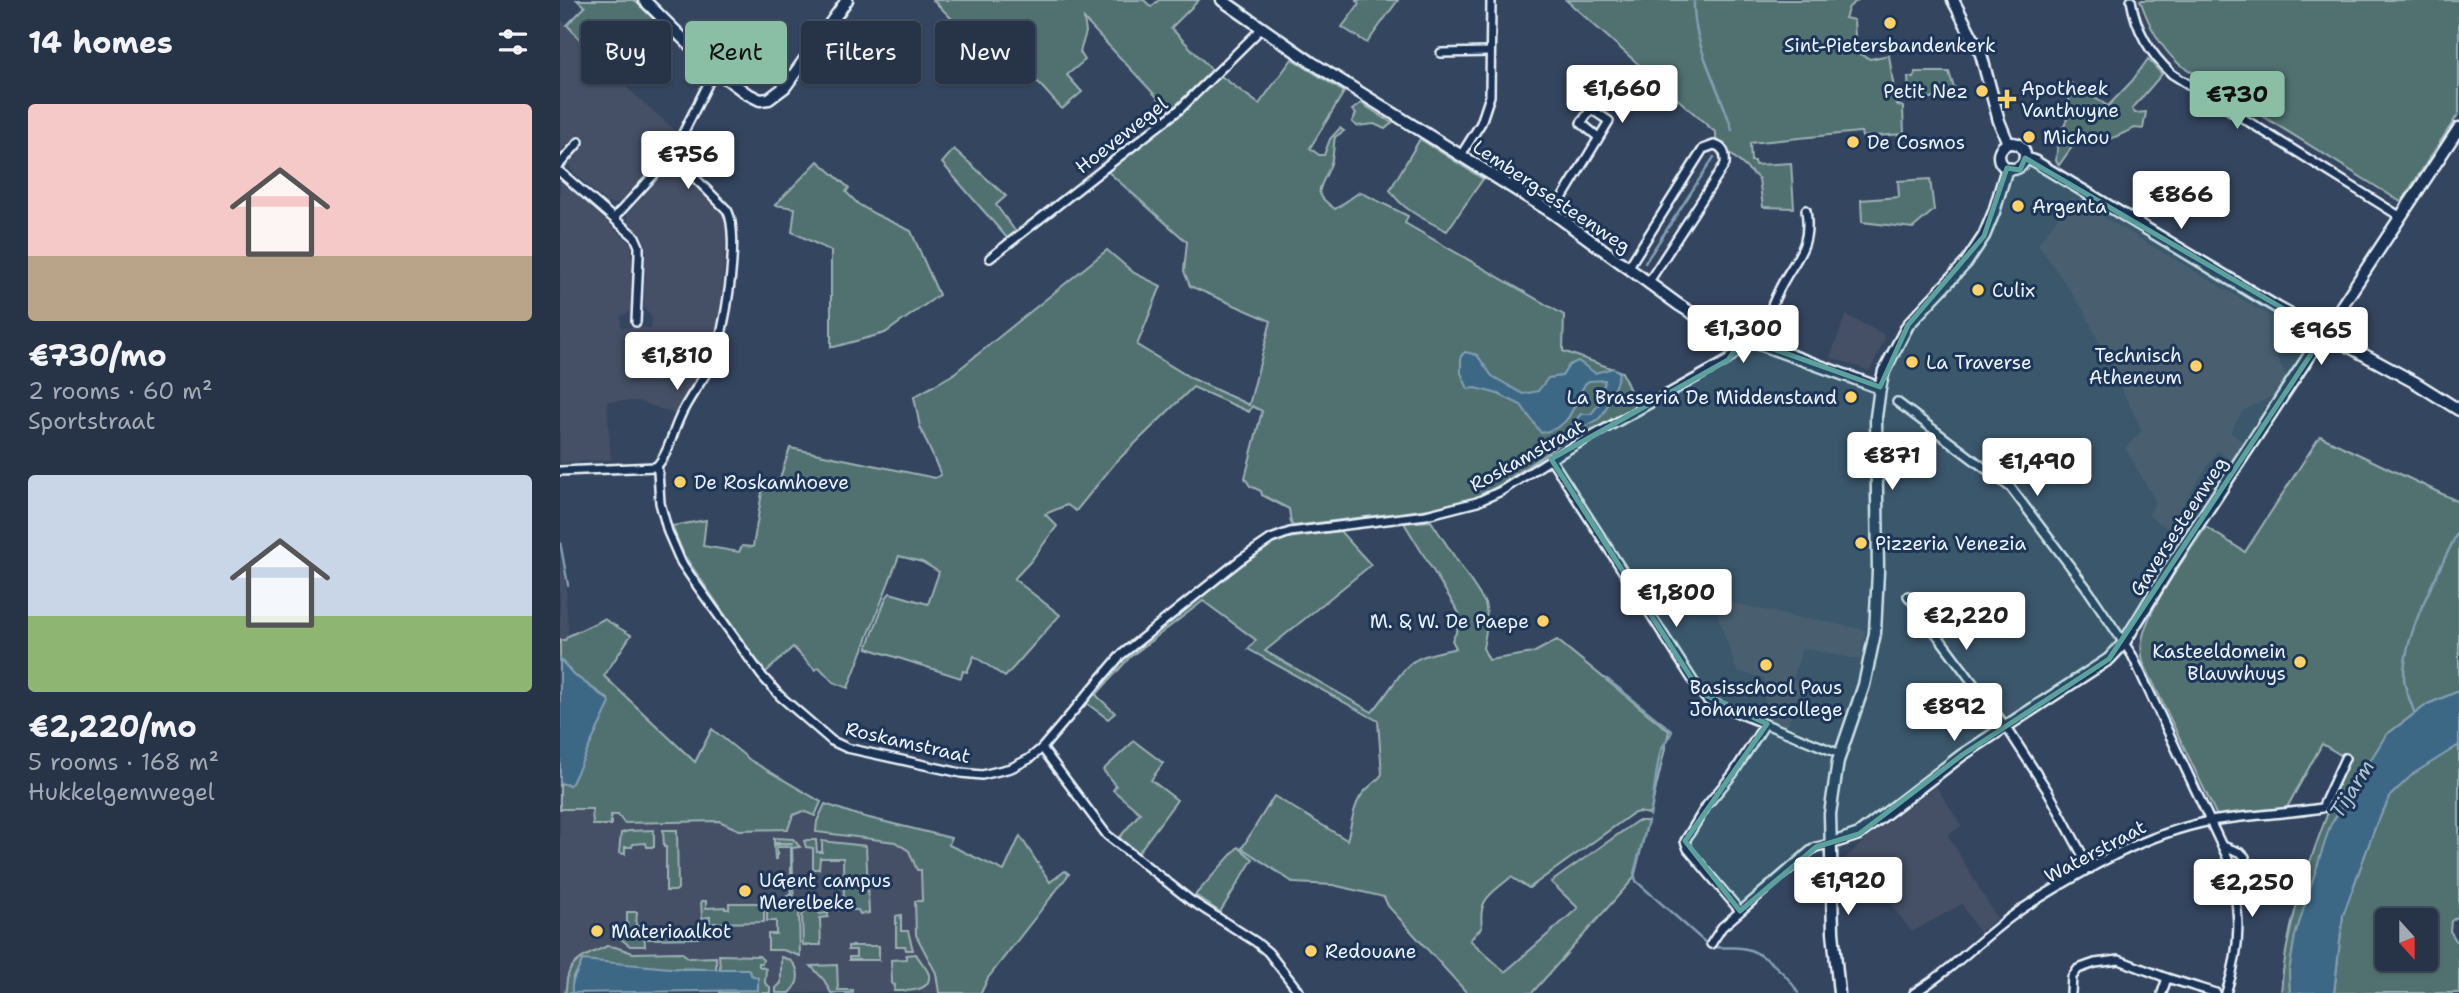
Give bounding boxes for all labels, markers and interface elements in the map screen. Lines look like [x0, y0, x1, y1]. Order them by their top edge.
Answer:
marker: Sint-Pietersbandenkerk [1882, 15, 1898, 31]
chip: Buy [581, 21, 671, 84]
chip: Rent [685, 21, 787, 84]
chip: Filters [801, 21, 921, 84]
chip: New [935, 21, 1035, 84]
text: 14 homes [28, 22, 173, 63]
icon: filters [494, 23, 532, 61]
place label: Sint-Pietersbandenkerk [1784, 33, 1996, 58]
pin: €1,660 [1565, 66, 1679, 125]
pin: €730 [2196, 72, 2278, 131]
text: €1,660 [1583, 73, 1661, 103]
place label: Apotheek Vanthuyne [2021, 76, 2119, 123]
place label: Petit Nez [1883, 79, 1968, 104]
text: €730 [2206, 79, 2268, 109]
marker: Petit Nez [1974, 83, 1990, 99]
street label: Hoevewegel [1070, 91, 1173, 179]
marker: Apotheek Vanthuyne [1999, 91, 2015, 107]
place label: Michou [2043, 125, 2110, 150]
marker: Michou [2021, 129, 2037, 145]
place label: De Cosmos [1867, 130, 1965, 155]
pin: €756 [647, 132, 729, 191]
street label: Lembergsesteenweg [1468, 134, 1636, 259]
marker: De Cosmos [1845, 134, 1861, 150]
text: €756 [657, 139, 719, 169]
icon: home [217, 149, 343, 275]
pin: €866 [2140, 172, 2222, 231]
text: €866 [2149, 179, 2213, 209]
place label: Argenta [2032, 194, 2107, 219]
marker: Argenta [2010, 198, 2026, 214]
place label: Culix [1992, 278, 2035, 303]
marker: Culix [1970, 282, 1986, 298]
pin: €1,300 [1686, 306, 1800, 365]
pin: €965 [2280, 308, 2362, 367]
text: €1,300 [1704, 313, 1782, 343]
text: €965 [2290, 315, 2352, 345]
pin: €1,810 [620, 332, 734, 392]
text: €730/mo [28, 335, 167, 376]
text: €1,810 [641, 340, 713, 370]
place label: Technisch Atheneum [2089, 343, 2182, 390]
place label: La Traverse [1926, 350, 2032, 375]
marker: La Traverse [1904, 354, 1920, 370]
marker: Technisch Atheneum [2188, 358, 2204, 374]
text: 2 rooms · 60 m² [28, 376, 213, 406]
place label: La Brasseria De Middenstand [1567, 385, 1837, 410]
marker: La Brasseria De Middenstand [1843, 389, 1859, 405]
text: Sportstraat [28, 406, 155, 436]
street label: Roskamstraat [1465, 414, 1589, 497]
pin: €871 [1851, 433, 1933, 492]
pin: €1,490 [1980, 438, 2094, 498]
text: €871 [1863, 440, 1921, 470]
text: €1,490 [1998, 446, 2076, 476]
street label: Gaversesteenweg [2124, 452, 2233, 601]
place label: De Roskamhoeve [694, 470, 849, 495]
marker: De Roskamhoeve [672, 474, 688, 490]
icon: home [217, 520, 343, 646]
place label: Pizzeria Venezia [1875, 531, 2026, 556]
marker: Pizzeria Venezia [1853, 535, 1869, 551]
pin: €1,800 [1619, 570, 1733, 629]
text: €1,800 [1637, 577, 1715, 607]
pin: €2,220 [1909, 592, 2023, 652]
text: €2,220 [1923, 600, 2009, 630]
place label: M. & W. De Paepe [1370, 609, 1529, 634]
marker: M. & W. De Paepe [1535, 613, 1551, 629]
place label: Kasteeldomein Blauwhuys [2152, 639, 2286, 686]
marker: Kasteeldomein Blauwhuys [2292, 654, 2308, 670]
marker: Basisschool Paus Johannescollege [1758, 657, 1774, 673]
place label: Basisschool Paus Johannescollege [1689, 675, 1843, 722]
pin: €892 [1913, 684, 1995, 743]
text: €892 [1922, 691, 1986, 721]
text: €2,220/mo [28, 706, 197, 747]
street label: Roskamstraat [843, 716, 973, 769]
text: 5 rooms · 168 m² [28, 747, 219, 777]
water label: Tijarm [2323, 754, 2381, 824]
text: Hukkelgemwegel [28, 777, 215, 807]
street label: Waterstraat [2040, 814, 2150, 889]
pin: €1,920 [1791, 858, 1905, 917]
pin: €2,250 [2195, 860, 2309, 919]
text: €1,920 [1810, 865, 1886, 895]
text: €2,250 [2210, 867, 2294, 897]
place label: UGent campus Merelbeke [759, 868, 891, 915]
marker: UGent campus Merelbeke [737, 883, 753, 899]
north arrow [2375, 908, 2438, 971]
map controls [2375, 908, 2438, 971]
place label: Materiaalkot [611, 919, 731, 944]
marker: Materiaalkot [589, 923, 605, 939]
place label: Redouane [1325, 939, 1416, 964]
marker: Redouane [1303, 943, 1319, 959]

